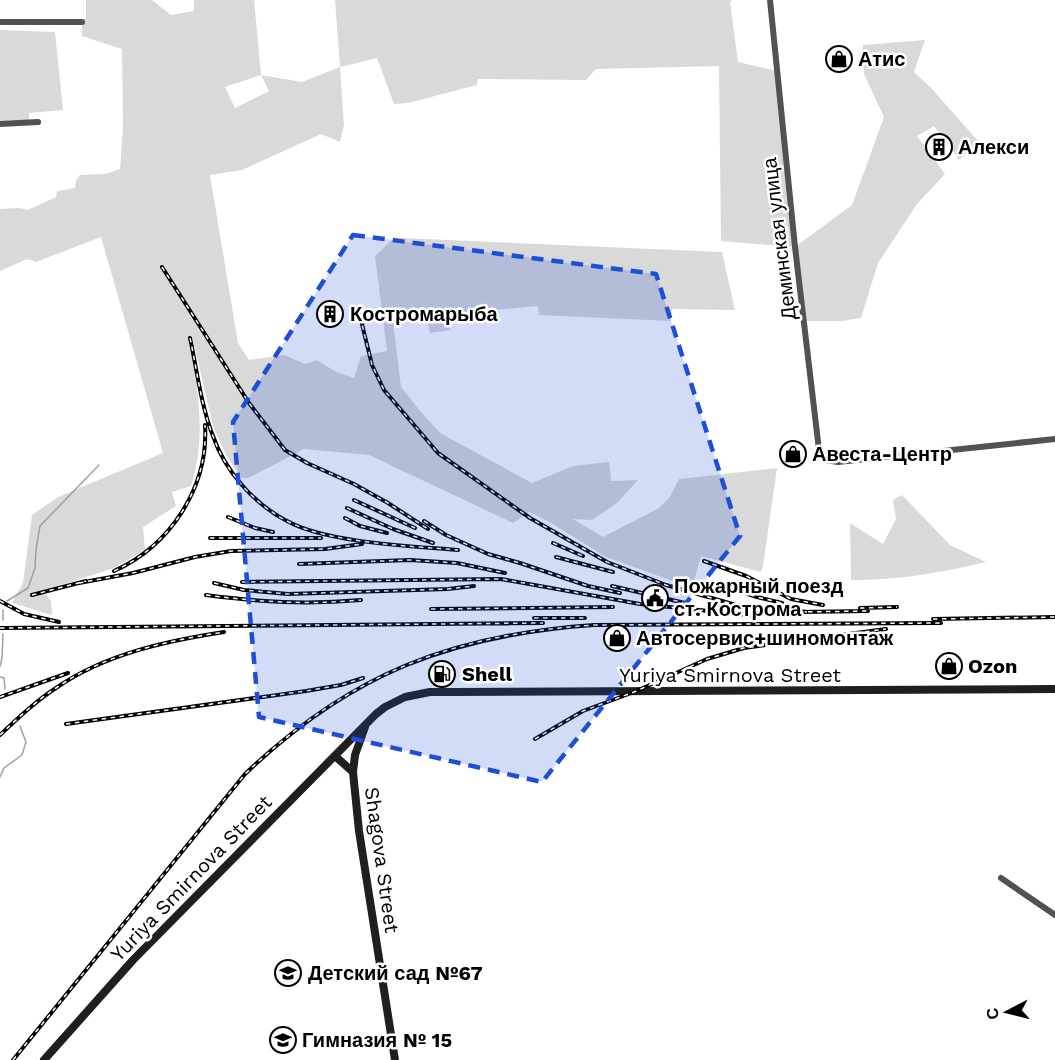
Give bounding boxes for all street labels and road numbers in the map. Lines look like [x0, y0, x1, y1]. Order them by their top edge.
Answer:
street label: Деминская улица [757, 155, 801, 322]
street label: Yuriya Smirnova Street [619, 663, 841, 687]
street label: Shagova Street [360, 785, 404, 935]
street label: Yuriya Smirnova Street [105, 790, 277, 966]

